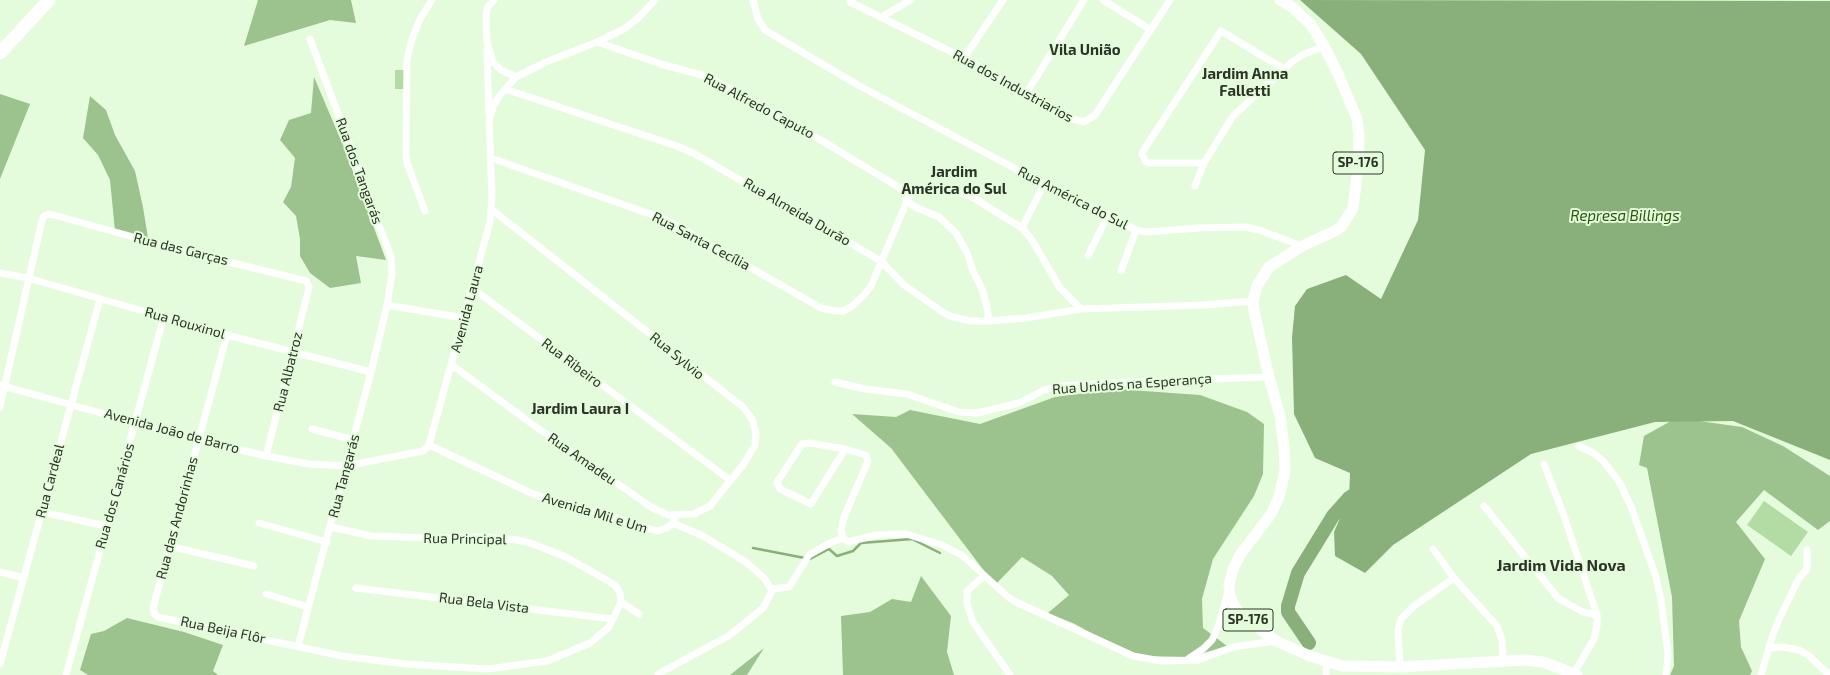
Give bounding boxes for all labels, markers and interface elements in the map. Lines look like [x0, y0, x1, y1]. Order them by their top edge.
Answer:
district label: Vila União [1049, 41, 1121, 59]
street label: Rua dos Industriarios [950, 46, 1076, 126]
district label: Jardim Anna Falletti [1202, 65, 1288, 100]
street label: Rua Alfredo Caputo [701, 70, 817, 142]
street label: Rua dos Tangarás [332, 115, 386, 227]
road number: SP-176 [1333, 152, 1383, 174]
district label: Jardim América do Sul [901, 163, 1007, 198]
street label: Rua América do Sul [1015, 163, 1131, 233]
street label: Rua Almeida Durão [740, 174, 854, 250]
water label: Represa Billings [1570, 207, 1680, 225]
street label: Rua Santa Cecília [649, 208, 753, 274]
street label: Rua das Garças [132, 229, 230, 269]
street label: Avenida Laura [447, 263, 487, 355]
street label: Rua Rouxinol [143, 303, 227, 343]
street label: Rua Sylvio [646, 329, 708, 383]
street label: Rua Albatroz [270, 330, 306, 414]
street label: Rua Ribeiro [538, 335, 606, 391]
street label: Rua Unidos na Esperança [1052, 370, 1212, 398]
district label: Jardim Laura I [531, 400, 629, 418]
street label: Avenida João de Barro [103, 405, 241, 457]
street label: Rua Amadeu [545, 429, 619, 489]
street label: Rua Tangarás [325, 432, 363, 520]
street label: Rua dos Canários [92, 441, 138, 551]
street label: Rua Cardeal [32, 442, 68, 520]
street label: Rua das Andorinhas [153, 455, 201, 581]
street label: Avenida Mil e Um [540, 489, 650, 537]
street label: Rua Principal [423, 530, 507, 548]
district label: Jardim Vida Nova [1496, 556, 1626, 576]
street label: Rua Bela Vista [438, 589, 530, 617]
road number: SP-176 [1223, 609, 1273, 631]
street label: Rua Beija Flôr [179, 613, 267, 647]

